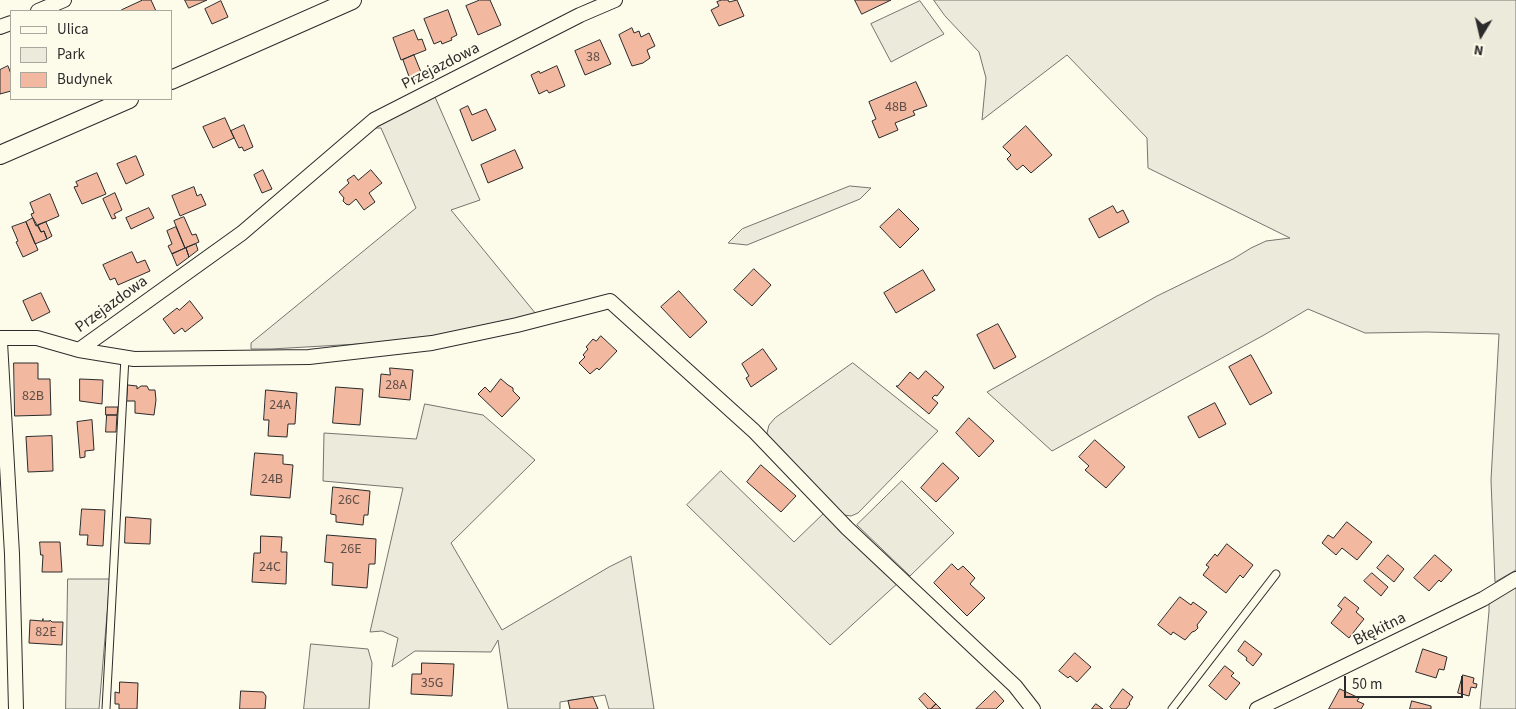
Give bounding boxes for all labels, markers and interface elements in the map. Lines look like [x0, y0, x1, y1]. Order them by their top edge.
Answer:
legend [10, 10, 172, 100]
north arrow [1456, 10, 1506, 60]
text: Ulica [57, 19, 88, 40]
street label: Przejazdowa [399, 39, 483, 95]
text: N [1472, 39, 1485, 60]
text: Park [57, 44, 85, 65]
house number: 38 [586, 50, 600, 66]
text: Budynek [57, 69, 112, 90]
house number: 48B [885, 100, 907, 116]
street label: Przejazdowa [72, 272, 152, 338]
house number: 28A [385, 378, 407, 394]
house number: 82B [22, 389, 44, 405]
house number: 24A [269, 398, 291, 414]
house number: 24B [261, 472, 283, 488]
house number: 26C [338, 493, 360, 509]
house number: 26E [340, 542, 362, 558]
house number: 24C [259, 560, 281, 576]
street label: Błękitna [1351, 609, 1409, 651]
house number: 82E [35, 625, 57, 641]
scale bar [1346, 666, 1465, 698]
text: 50 m [1352, 674, 1382, 695]
house number: 35G [421, 676, 443, 692]

